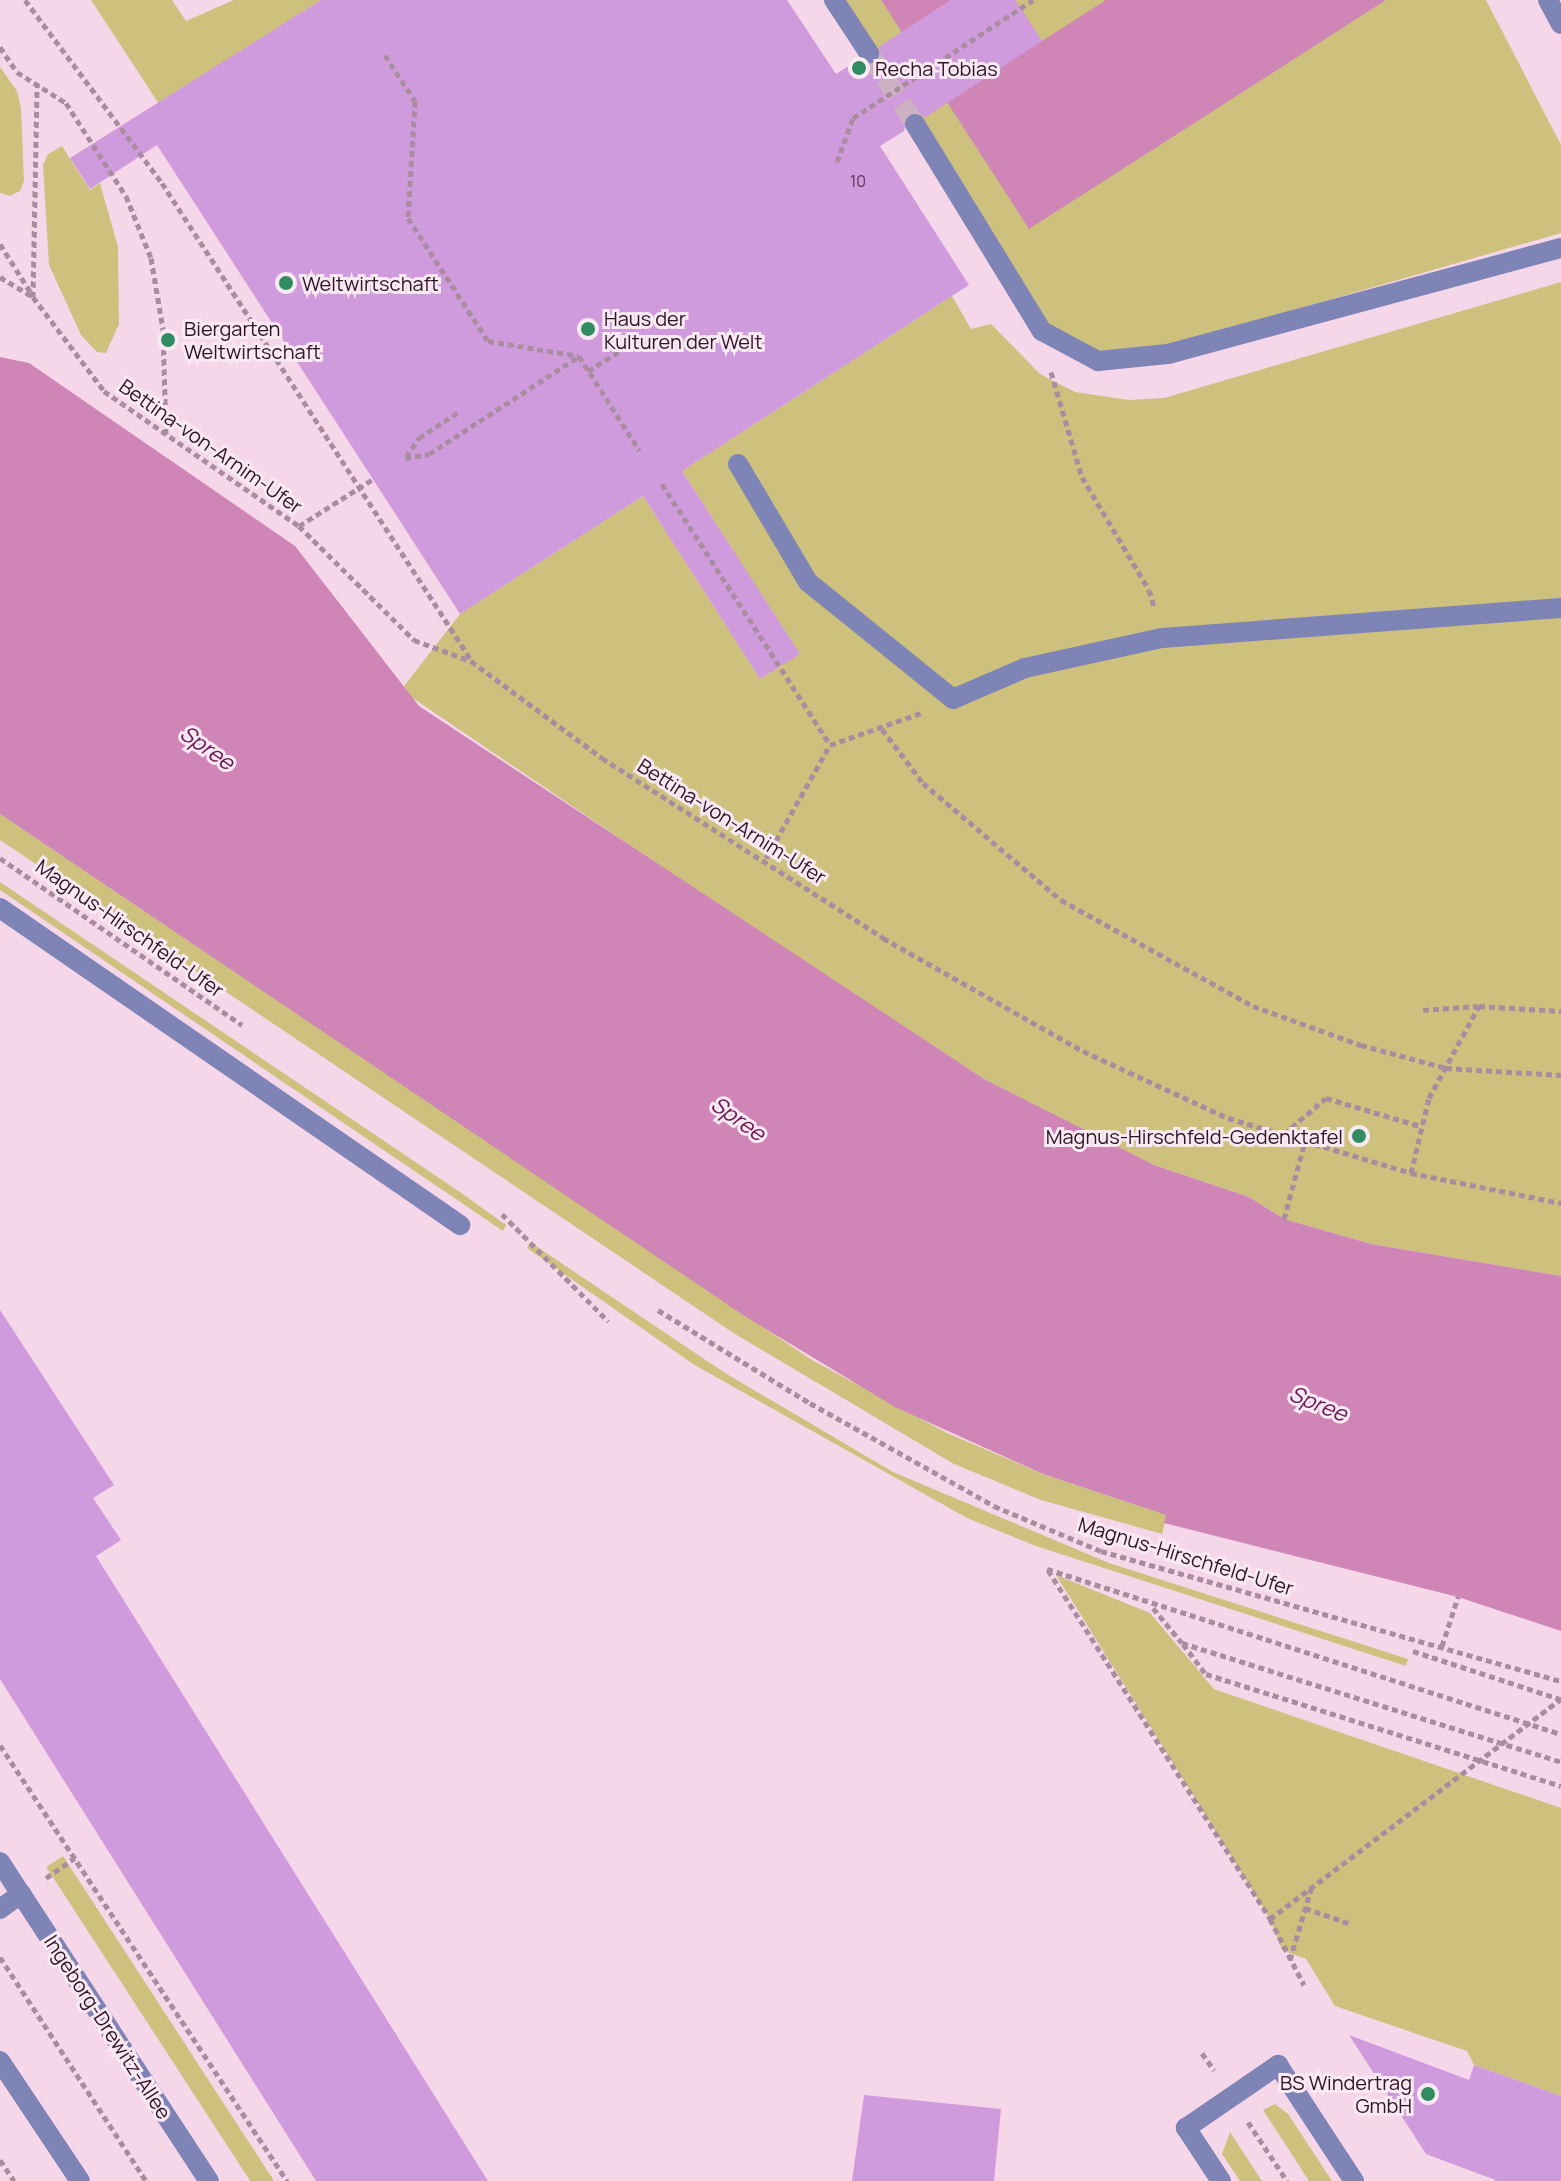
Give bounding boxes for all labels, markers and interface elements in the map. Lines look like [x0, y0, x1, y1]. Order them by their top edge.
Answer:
place label: Recha Tobias [875, 56, 998, 80]
marker: Recha Tobias [850, 59, 868, 77]
house number: 10 [850, 171, 866, 191]
place label: Weltwirtschaft [302, 271, 439, 295]
marker: Weltwirtschaft [277, 274, 295, 292]
place label: Haus der Kulturen der Welt [604, 306, 763, 353]
place label: Biergarten Weltwirtschaft [184, 316, 321, 363]
marker: Haus der Kulturen der Welt [579, 320, 597, 338]
marker: Biergarten Weltwirtschaft [159, 331, 177, 349]
street label: Bettina-von-Arnim-Ufer [115, 374, 307, 518]
water label: Spree [175, 720, 239, 776]
street label: Bettina-von-Arnim-Ufer [633, 753, 831, 889]
street label: Magnus-Hirschfeld-Ufer [31, 854, 229, 1002]
water label: Spree [706, 1091, 770, 1147]
place label: Magnus-Hirschfeld-Gedenktafel [1046, 1124, 1343, 1148]
marker: Magnus-Hirschfeld-Gedenktafel [1350, 1127, 1368, 1145]
water label: Spree [1285, 1381, 1351, 1427]
street label: Magnus-Hirschfeld-Ufer [1075, 1512, 1297, 1600]
street label: Ingeborg-Drewitz-Allee [40, 1931, 176, 2123]
place label: BS Windertrag GmbH [1280, 2070, 1412, 2117]
marker: BS Windertrag GmbH [1419, 2085, 1437, 2103]

